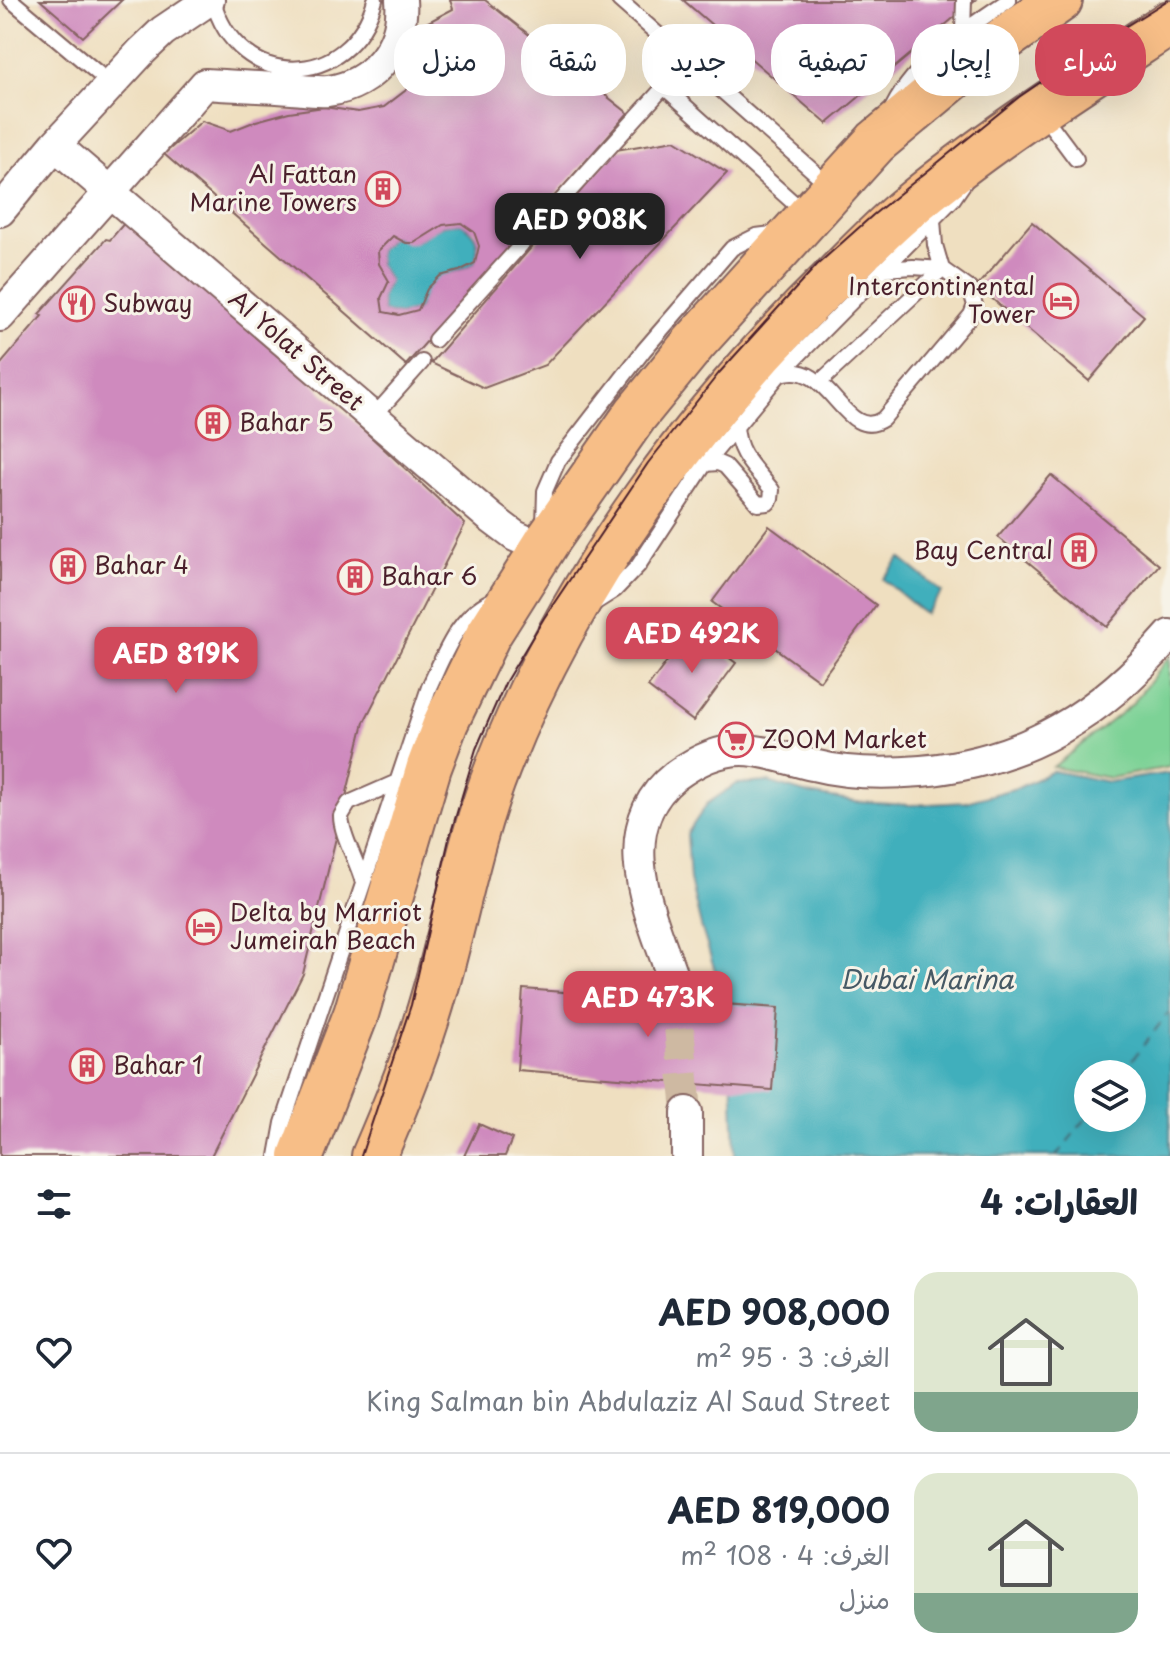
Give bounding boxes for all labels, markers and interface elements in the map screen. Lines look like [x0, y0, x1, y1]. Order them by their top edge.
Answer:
chip: منزل [394, 24, 505, 96]
chip: شقة [521, 24, 626, 96]
chip: جديد [642, 24, 755, 96]
chip: تصفية [771, 24, 895, 96]
chip: إيجار [911, 24, 1019, 96]
chip: شراء [1035, 24, 1146, 96]
place label: Al Fattan Marine Towers [190, 155, 357, 219]
building icon: Al Fattan Marine Towers [364, 170, 402, 208]
pin: AED 908K [497, 193, 663, 261]
text: AED 908K [513, 199, 647, 238]
place label: Intercontinental Tower [848, 267, 1036, 331]
street label: Al Yolat Street [222, 280, 373, 419]
hotel icon: Intercontinental Tower [1042, 282, 1080, 320]
place label: Subway [103, 284, 192, 320]
restaurant icon: Subway [58, 285, 96, 323]
place label: Bahar 5 [239, 403, 334, 439]
building icon: Bahar 5 [194, 404, 232, 442]
place label: Bay Central [914, 531, 1053, 567]
building icon: Bay Central [1060, 532, 1098, 570]
place label: Bahar 4 [94, 546, 189, 582]
building icon: Bahar 4 [49, 547, 87, 585]
place label: Bahar 6 [381, 557, 477, 593]
building icon: Bahar 6 [336, 558, 374, 596]
pin: AED 492K [609, 607, 775, 675]
text: AED 492K [624, 613, 760, 652]
pin: AED 819K [93, 627, 259, 695]
text: AED 819K [112, 633, 240, 672]
place label: ZOOM Market [762, 720, 927, 756]
supermarket icon: ZOOM Market [717, 721, 755, 759]
place label: Delta by Marriot Jumeirah Beach [230, 893, 422, 957]
hotel icon: Delta by Marriot Jumeirah Beach [185, 908, 223, 946]
water label: Dubai Marina [840, 959, 1015, 998]
pin: AED 473K [565, 971, 731, 1039]
text: AED 473K [581, 977, 715, 1016]
place label: Bahar 1 [113, 1046, 203, 1082]
building icon: Bahar 1 [68, 1047, 106, 1085]
map controls [1074, 1060, 1146, 1132]
button: layers [1074, 1060, 1146, 1132]
text: العقارات: 4 [980, 1175, 1138, 1227]
icon: filters [32, 1182, 76, 1226]
text: AED 908,000 [659, 1285, 890, 1337]
icon: home [978, 1304, 1074, 1400]
icon: heart [32, 1330, 76, 1374]
text: الغرف: 3 · 95 m² [695, 1337, 890, 1376]
text: King Salman bin Abdulaziz Al Saud Street [366, 1381, 890, 1420]
text: AED 819,000 [668, 1483, 890, 1535]
icon: home [978, 1505, 1074, 1601]
icon: heart [32, 1531, 76, 1575]
text: الغرف: 4 · 108 m² [680, 1535, 890, 1574]
text: منزل [839, 1579, 890, 1618]

